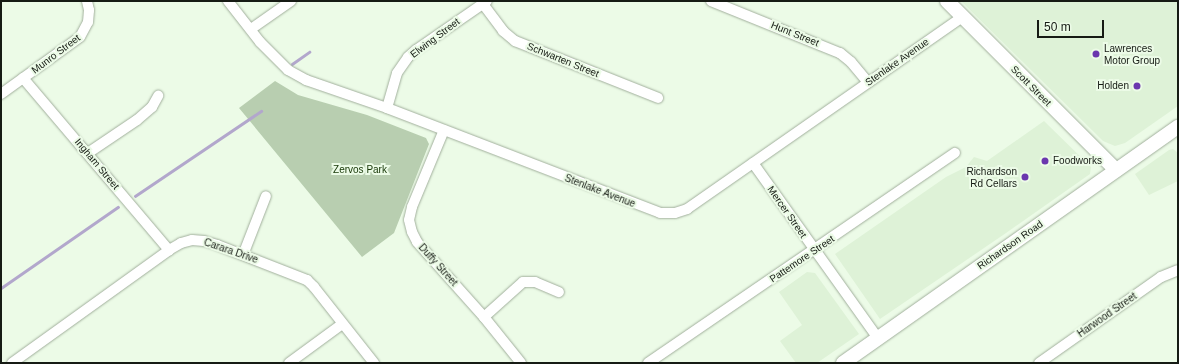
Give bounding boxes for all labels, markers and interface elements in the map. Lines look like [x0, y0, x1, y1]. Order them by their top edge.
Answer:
scale bar [1039, 12, 1106, 38]
street label: Elwing Street [408, 15, 462, 61]
street label: Hunt Street [769, 19, 821, 49]
text: 50 m [1044, 20, 1071, 34]
street label: Munro Street [29, 32, 83, 76]
street label: Stenlake Avenue [863, 35, 931, 89]
street label: Schwarten Street [525, 40, 601, 80]
place label: Lawrences Motor Group [1104, 42, 1160, 66]
marker: Lawrences Motor Group [1091, 49, 1101, 59]
street label: Scott Street [1008, 63, 1054, 109]
place label: Holden [1097, 80, 1129, 92]
marker: Holden [1132, 81, 1142, 91]
street label: Ingham Street [72, 136, 122, 192]
place label: Foodworks [1053, 155, 1102, 167]
marker: Foodworks [1040, 156, 1050, 166]
park label: Zervos Park [333, 164, 387, 176]
place label: Richardson Rd Cellars [966, 165, 1017, 188]
street label: Stenlake Avenue [563, 172, 637, 210]
marker: Richardson Rd Cellars [1020, 172, 1030, 182]
street label: Mercer Street [765, 184, 809, 240]
street label: Richardson Road [975, 218, 1045, 272]
street label: Pattemore Street [767, 233, 837, 285]
street label: Carara Drive [202, 236, 260, 266]
street label: Duffy Street [416, 241, 460, 289]
street label: Harwood Street [1075, 290, 1139, 340]

